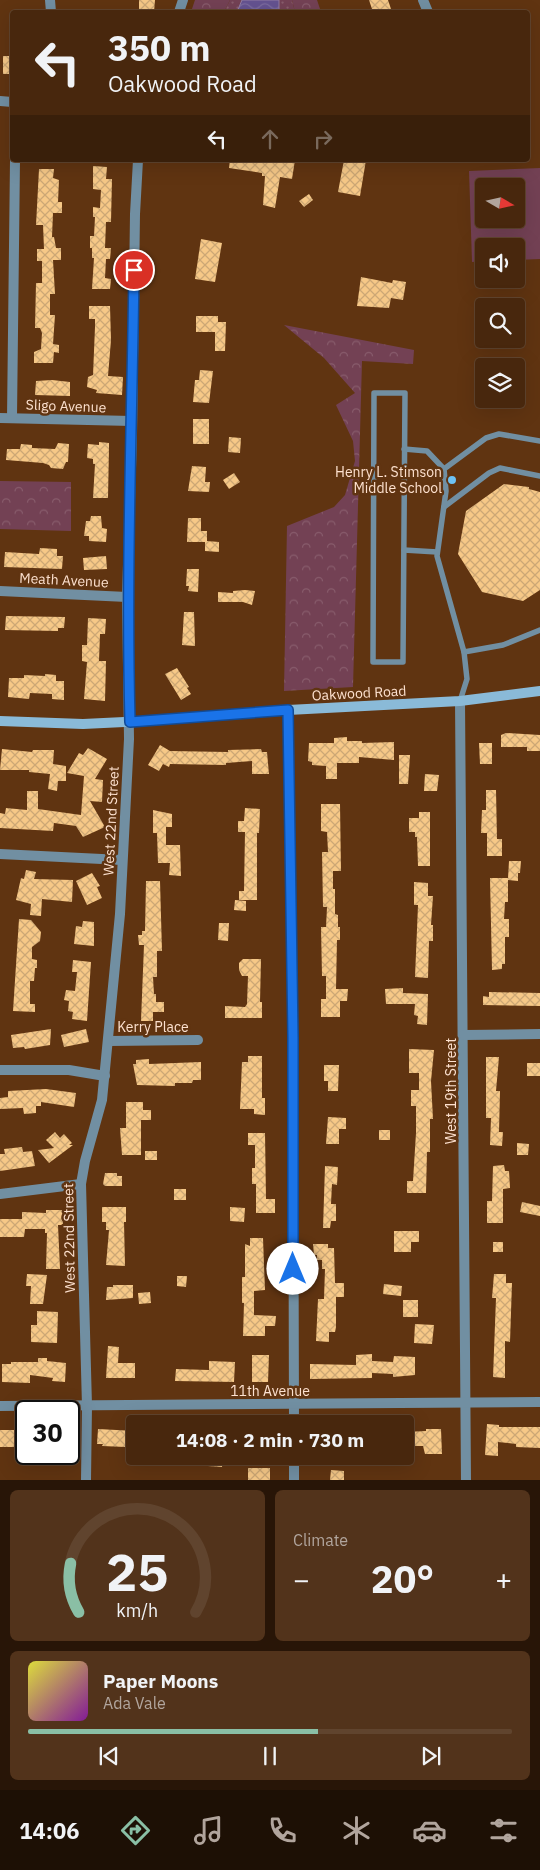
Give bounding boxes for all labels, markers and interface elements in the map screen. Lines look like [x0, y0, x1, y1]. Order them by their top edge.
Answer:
text: 350 m [108, 25, 211, 71]
icon: left [25, 30, 90, 95]
text: Oakwood Road [108, 69, 257, 98]
icon: left [203, 125, 231, 153]
icon: ahead [256, 125, 284, 153]
icon: right [309, 125, 337, 153]
north arrow [475, 178, 525, 228]
map controls [475, 178, 525, 408]
button: sound [475, 238, 525, 288]
pin [113, 249, 155, 291]
icon: arrive [120, 256, 148, 284]
button: search [475, 298, 525, 348]
button: layers [475, 358, 525, 408]
street label: Sligo Avenue [25, 396, 107, 416]
place label: Henry L. Stimson Middle School [335, 463, 442, 497]
marker: Henry L. Stimson Middle School [446, 474, 458, 486]
street label: Meath Avenue [19, 569, 109, 591]
street label: Oakwood Road [311, 682, 407, 704]
street label: West 22nd Street [99, 766, 123, 876]
street label: Kerry Place [117, 1018, 189, 1036]
street label: West 19th Street [442, 1038, 460, 1144]
street label: West 22nd Street [59, 1183, 79, 1293]
position arrow [266, 1242, 318, 1294]
street label: 11th Avenue [230, 1382, 310, 1400]
speed limit sign: 30 [15, 1400, 80, 1465]
text: 14:08 · 2 min · 730 m [176, 1428, 364, 1452]
text: Climate [293, 1530, 348, 1550]
text: 25 [106, 1538, 169, 1605]
text: 20° [371, 1554, 434, 1603]
text: − [293, 1561, 310, 1598]
text: + [495, 1561, 512, 1598]
text: km/h [117, 1599, 159, 1622]
text: Paper Moons [103, 1669, 218, 1693]
text: Ada Vale [103, 1693, 166, 1713]
icon: previous [95, 1742, 123, 1770]
icon: pause [256, 1742, 284, 1770]
icon: next [417, 1742, 445, 1770]
icon: directions [118, 1813, 153, 1848]
icon: music [191, 1813, 226, 1848]
icon: phone [265, 1813, 300, 1848]
icon: climate [339, 1813, 374, 1848]
icon: car [412, 1813, 447, 1848]
icon: filters [486, 1813, 521, 1848]
text: 14:06 [19, 1816, 79, 1845]

